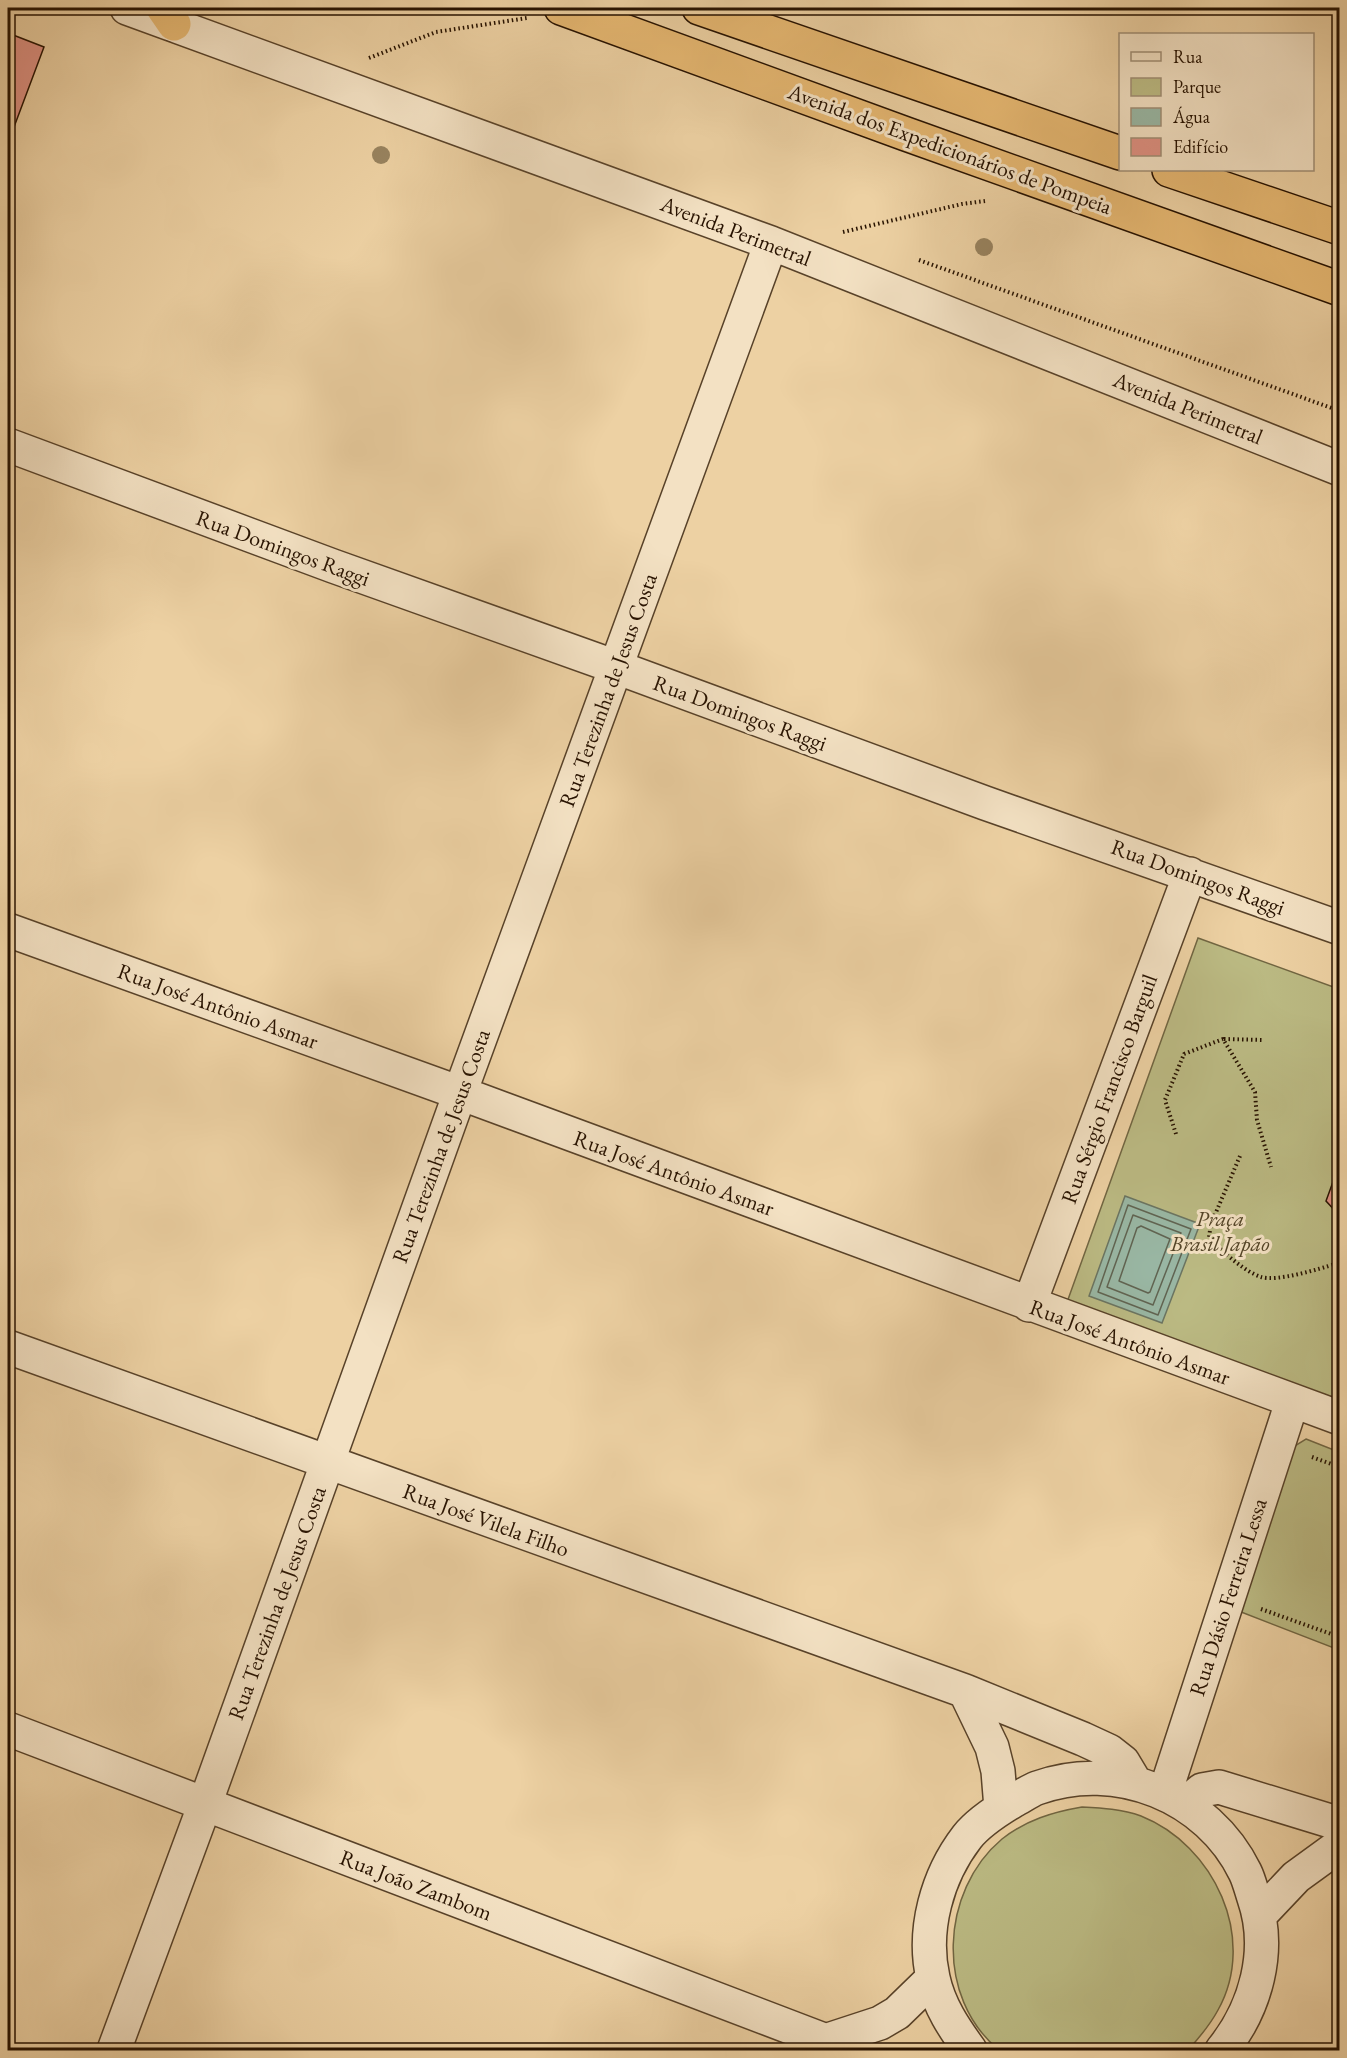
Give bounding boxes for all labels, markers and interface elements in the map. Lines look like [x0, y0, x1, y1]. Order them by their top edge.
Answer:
legend [1119, 33, 1314, 171]
text: Rua [1173, 45, 1203, 68]
text: Parque [1173, 75, 1221, 98]
street label: Avenida dos Expedicionários de Pompeia [783, 76, 1116, 221]
text: Água [1172, 105, 1211, 128]
text: Edifício [1173, 135, 1228, 158]
street label: Avenida Perimetral [656, 189, 815, 273]
street label: Avenida Perimetral [1108, 364, 1267, 451]
street label: Rua Domingos Raggi [192, 503, 374, 593]
street label: Rua Terezinha de Jesus Costa [552, 569, 664, 811]
street label: Rua Domingos Raggi [649, 668, 831, 758]
street label: Rua Domingos Raggi [1107, 832, 1289, 922]
street label: Rua José Antônio Asmar [114, 956, 323, 1056]
street label: Rua Sérgio Francisco Barguil [1054, 970, 1164, 1208]
street label: Rua Terezinha de Jesus Costa [385, 1025, 497, 1267]
street label: Rua José Antônio Asmar [570, 1123, 779, 1223]
park label: Praça Brasil Japão [1169, 1204, 1270, 1258]
street label: Rua José Antônio Asmar [1026, 1292, 1235, 1392]
street label: Rua José Vilela Filho [399, 1476, 573, 1564]
street label: Rua Terezinha de Jesus Costa [221, 1482, 333, 1724]
street label: Rua Dásio Ferreira Lessa [1182, 1494, 1274, 1700]
street label: Rua João Zambom [336, 1843, 496, 1927]

